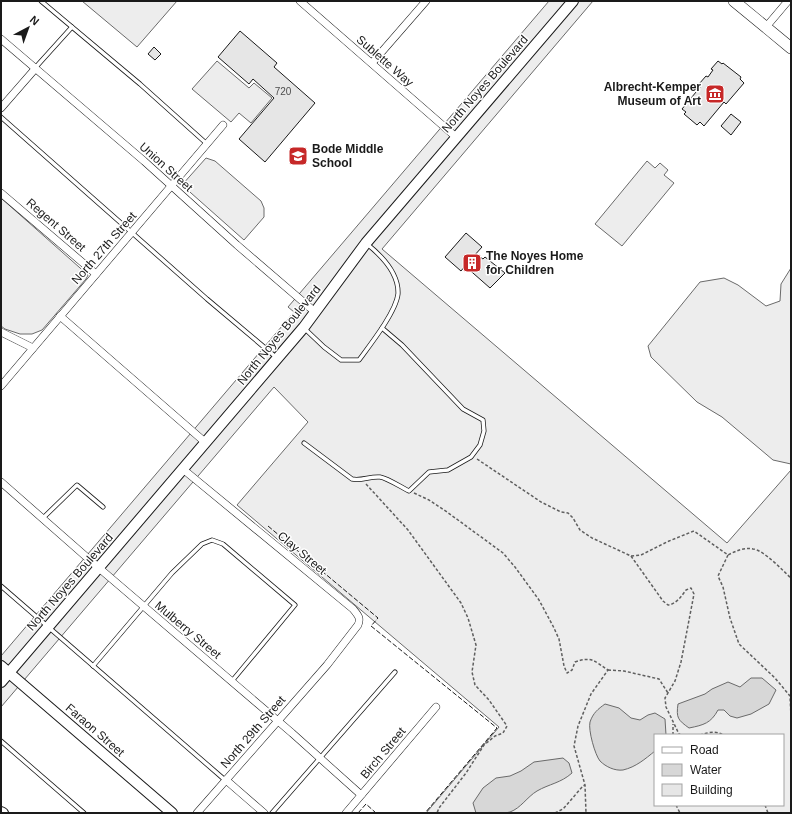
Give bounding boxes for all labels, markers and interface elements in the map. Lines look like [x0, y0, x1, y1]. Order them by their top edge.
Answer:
north arrow [8, 8, 48, 48]
text: N [28, 13, 42, 28]
street label: Sublette Way [354, 32, 416, 90]
street label: North Noyes Boulevard [439, 33, 531, 135]
place label: Albrecht-Kemper Museum of Art [604, 80, 701, 108]
museum icon: Albrecht-Kemper Museum of Art [704, 83, 726, 105]
house number: 720 [275, 86, 292, 97]
street label: Union Street [137, 139, 196, 195]
place label: Bode Middle School [312, 142, 384, 170]
school or university icon: Bode Middle School [287, 145, 309, 167]
street label: Regent Street [23, 195, 89, 255]
street label: North 27th Street [69, 208, 140, 287]
place label: The Noyes Home for Children [486, 249, 584, 277]
building icon: The Noyes Home for Children [461, 252, 483, 274]
street label: North Noyes Boulevard [235, 282, 323, 388]
street label: Clay Street [275, 529, 330, 578]
street label: North Noyes Boulevard [24, 531, 116, 633]
street label: Mulberry Street [152, 598, 224, 662]
street label: North 29th Street [218, 692, 289, 771]
street label: Faraon Street [63, 701, 128, 760]
street label: Birch Street [357, 724, 409, 782]
legend [654, 734, 784, 806]
text: Road [690, 743, 719, 757]
text: Water [690, 763, 722, 777]
text: Building [690, 783, 733, 797]

